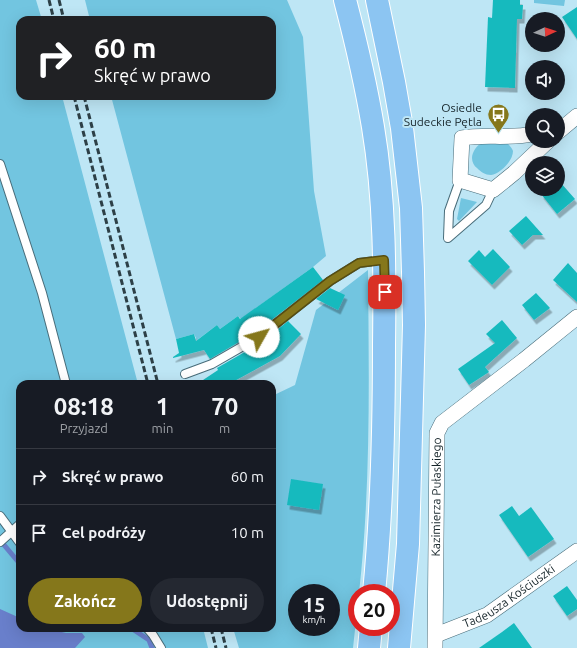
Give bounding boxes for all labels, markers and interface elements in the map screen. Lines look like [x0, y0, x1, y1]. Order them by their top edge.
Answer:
north arrow [525, 12, 565, 52]
map controls [525, 12, 565, 196]
icon: right [28, 32, 80, 84]
text: 60 m [94, 32, 156, 63]
button: sound [525, 60, 565, 100]
text: Skręć w prawo [94, 65, 211, 85]
place label: Osiedle Sudeckie Pętla [404, 101, 482, 128]
bus stop icon: Osiedle Sudeckie Pętla [485, 102, 511, 135]
button: search [525, 108, 565, 148]
button: layers [525, 156, 565, 196]
pin [368, 275, 402, 309]
icon: arrive [374, 281, 396, 303]
position arrow [238, 316, 280, 358]
text: 08:18 [54, 393, 114, 420]
text: 1 [156, 393, 169, 420]
text: 70 [211, 393, 238, 420]
text: Przyjazd [60, 421, 108, 435]
text: min [152, 421, 173, 435]
text: m [219, 421, 230, 435]
street label: Kazimierza Pułaskiego [429, 437, 443, 557]
icon: right [28, 466, 50, 488]
text: Skręć w prawo [62, 468, 164, 485]
text: 60 m [231, 468, 264, 485]
icon: arrive [28, 522, 50, 544]
text: Cel podróży [62, 524, 146, 541]
text: 10 m [231, 524, 264, 541]
street label: Tadeusza Kościuszki [461, 562, 557, 630]
button: Zakończ [28, 578, 142, 624]
button: Udostępnij [150, 578, 264, 624]
speed limit sign: 20 [348, 584, 400, 636]
text: 15 [303, 593, 325, 616]
text: km/h [302, 614, 326, 625]

